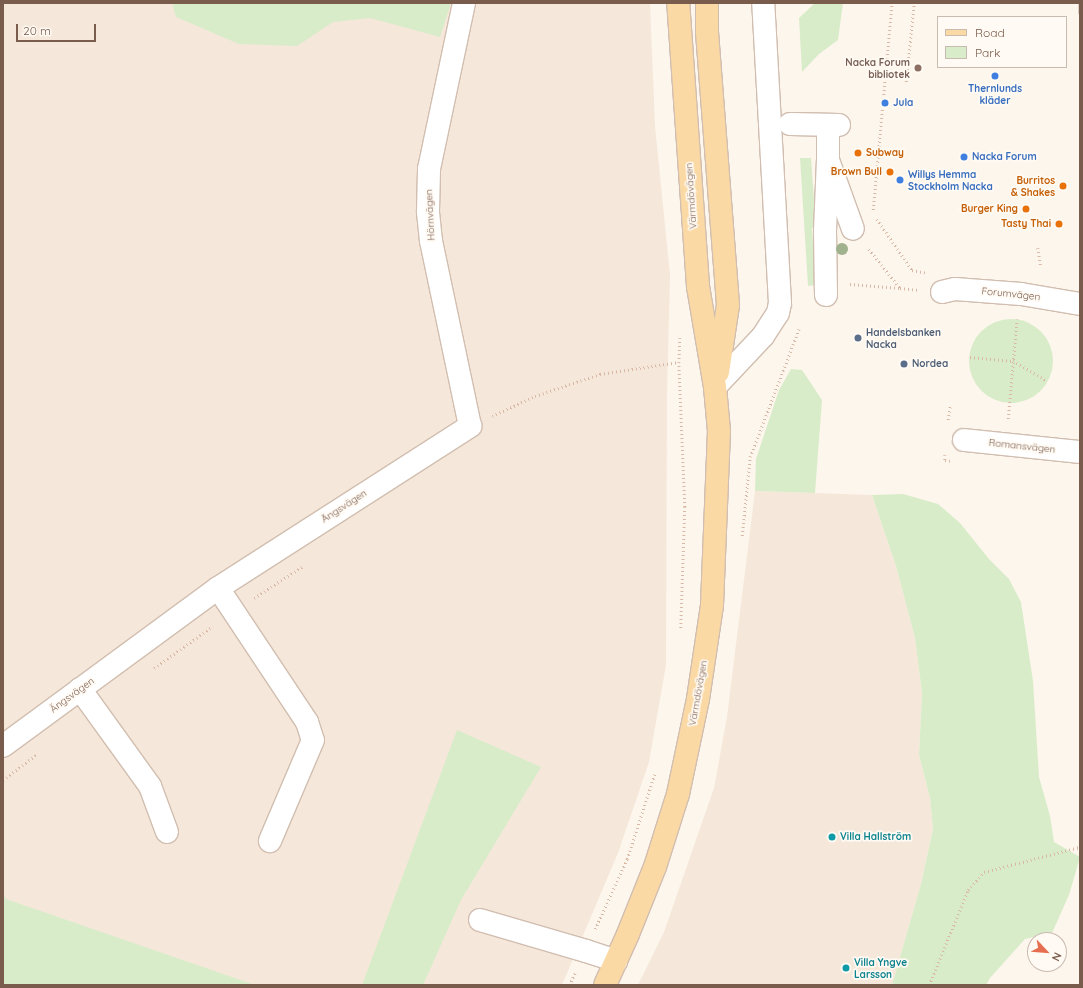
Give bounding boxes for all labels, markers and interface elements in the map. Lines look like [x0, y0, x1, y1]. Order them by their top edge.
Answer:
scale bar [18, 16, 98, 42]
legend [937, 16, 1067, 68]
text: 20 m [23, 23, 51, 38]
text: Road [975, 25, 1005, 40]
text: Park [975, 45, 1000, 60]
place label: Nacka Forum bibliotek [845, 56, 910, 80]
marker: Nacka Forum bibliotek [913, 63, 923, 73]
marker: Thernlunds kläder [990, 71, 1000, 81]
place label: Thernlunds kläder [968, 82, 1022, 106]
place label: Jula [893, 97, 913, 109]
marker: Jula [880, 98, 890, 108]
place label: Subway [866, 147, 904, 159]
marker: Subway [853, 148, 863, 158]
place label: Nacka Forum [972, 151, 1037, 163]
marker: Nacka Forum [959, 152, 969, 162]
street label: Värmdövägen [683, 162, 699, 230]
place label: Brown Bull [831, 166, 882, 178]
marker: Brown Bull [885, 167, 895, 177]
place label: Willys Hemma Stockholm Nacka [908, 168, 993, 192]
place label: Burritos & Shakes [1011, 174, 1055, 198]
marker: Willys Hemma Stockholm Nacka [895, 175, 905, 185]
marker: Burritos & Shakes [1058, 181, 1068, 191]
street label: Hörnvägen [423, 189, 437, 241]
place label: Burger King [961, 203, 1018, 215]
marker: Burger King [1021, 204, 1031, 214]
place label: Tasty Thai [1001, 218, 1051, 230]
marker: Tasty Thai [1054, 219, 1064, 229]
street label: Forumvägen [981, 285, 1041, 303]
place label: Handelsbanken Nacka [866, 326, 941, 350]
marker: Handelsbanken Nacka [853, 333, 863, 343]
place label: Nordea [912, 358, 948, 370]
marker: Nordea [899, 359, 909, 369]
street label: Romansvägen [988, 437, 1056, 455]
street label: Ängsvägen [319, 487, 369, 525]
street label: Värmdövägen [686, 659, 710, 727]
street label: Ängsvägen [47, 675, 97, 715]
place label: Villa Hallström [840, 831, 911, 843]
marker: Villa Hallström [827, 832, 837, 842]
north arrow [1027, 932, 1067, 972]
text: N [1049, 950, 1065, 964]
place label: Villa Yngve Larsson [854, 956, 907, 980]
marker: Villa Yngve Larsson [841, 963, 851, 973]

